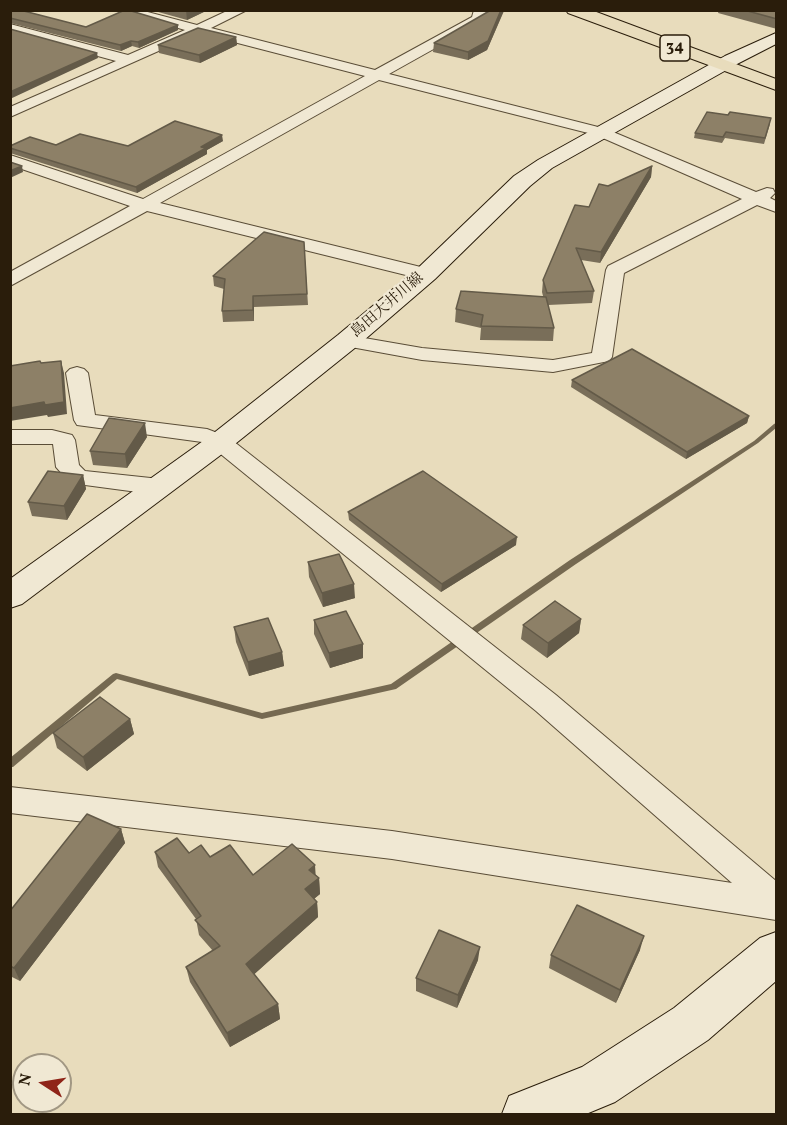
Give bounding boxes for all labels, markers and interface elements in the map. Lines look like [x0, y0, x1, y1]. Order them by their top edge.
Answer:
road number: 34 [660, 35, 690, 61]
street label: 島田大井川線 [348, 270, 428, 342]
north arrow [12, 1053, 72, 1113]
text: N [14, 1072, 38, 1088]

